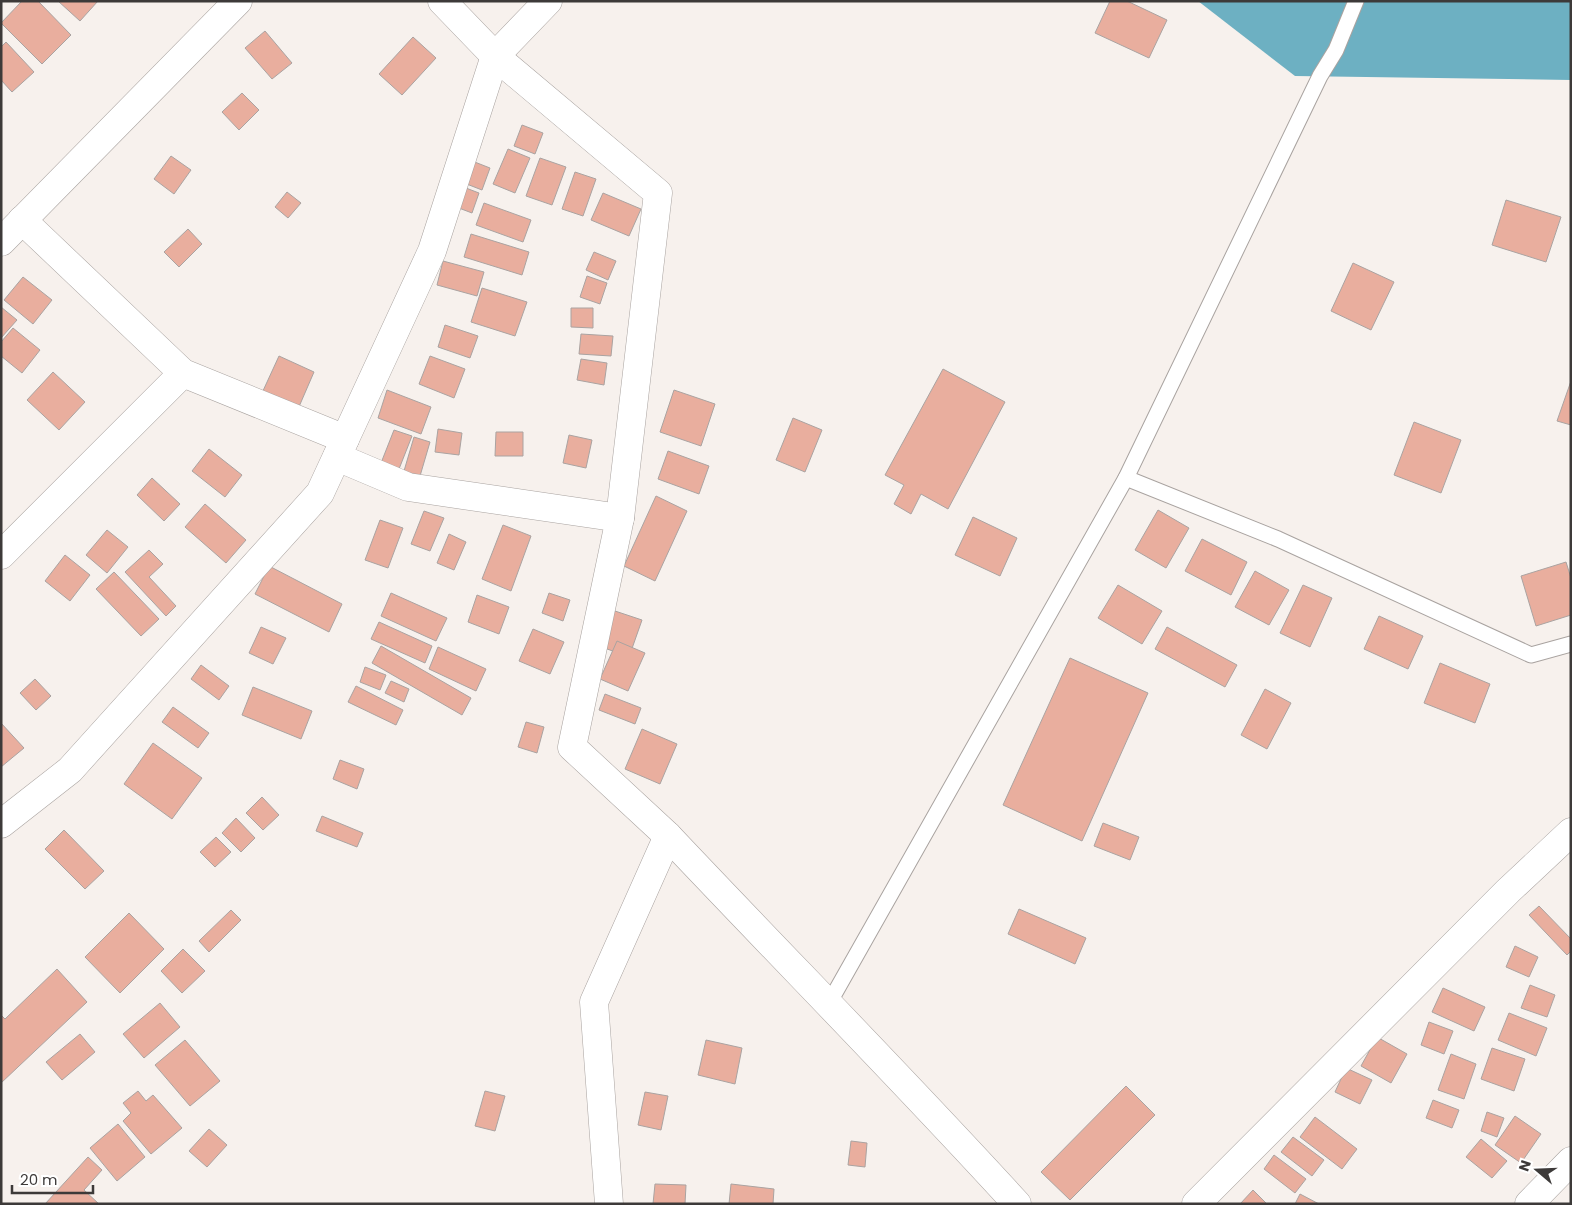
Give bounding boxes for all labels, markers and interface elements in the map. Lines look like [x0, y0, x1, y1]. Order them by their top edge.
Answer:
north arrow [1512, 1145, 1562, 1195]
text: N [1514, 1158, 1536, 1174]
scale bar [12, 1162, 94, 1194]
text: 20 m [20, 1169, 58, 1190]

